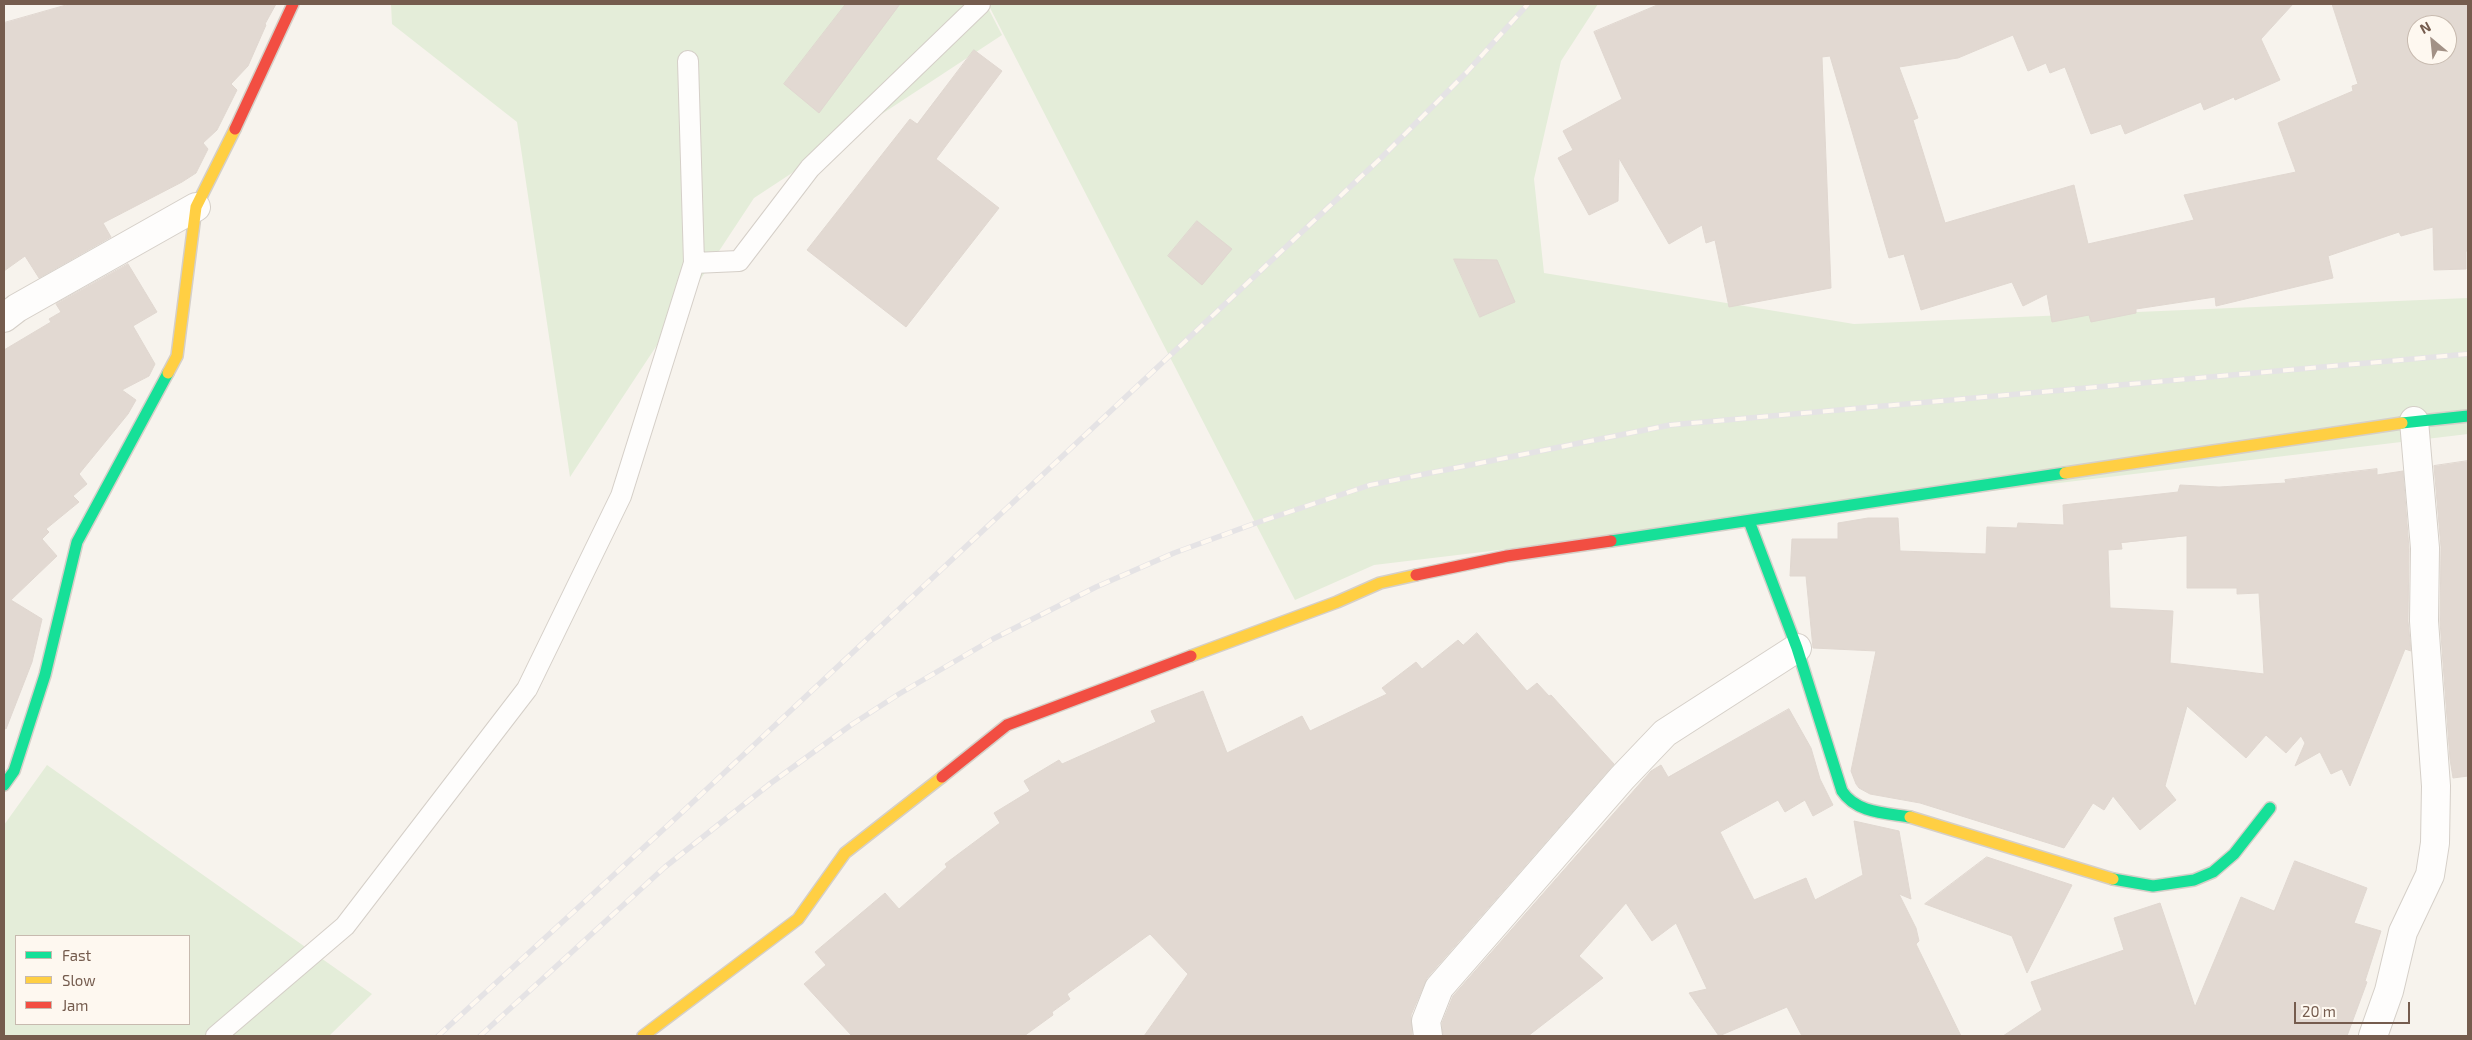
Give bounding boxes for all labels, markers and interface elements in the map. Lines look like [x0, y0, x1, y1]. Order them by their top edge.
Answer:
north arrow [2407, 15, 2457, 65]
text: N [2417, 17, 2434, 37]
legend [15, 935, 190, 1025]
text: Fast [62, 946, 91, 964]
text: Slow [62, 971, 96, 989]
scale bar [2297, 992, 2413, 1024]
text: Jam [62, 996, 88, 1014]
text: 20 m [2302, 1002, 2336, 1020]

